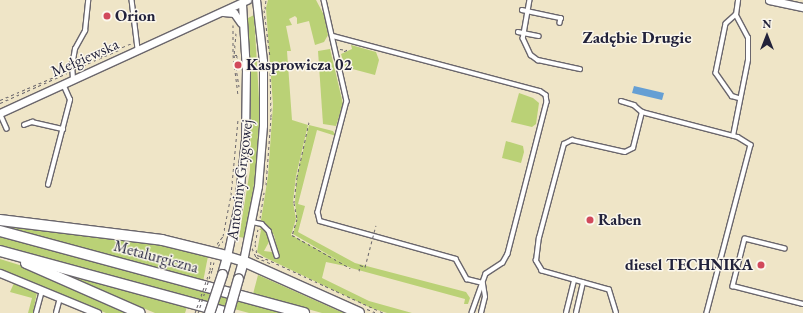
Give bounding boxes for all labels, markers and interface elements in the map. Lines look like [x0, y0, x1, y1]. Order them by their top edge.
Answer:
place label: Orion [115, 6, 156, 26]
marker: Orion [102, 11, 112, 21]
north arrow [747, 16, 787, 56]
text: N [763, 17, 771, 31]
district label: Zadębie Drugie [583, 28, 691, 48]
street label: Mełgiewska [48, 35, 122, 81]
place label: Kasprowicza 02 [246, 55, 352, 75]
marker: Kasprowicza 02 [233, 60, 243, 70]
street label: Antoniny Grygowej [223, 118, 257, 242]
place label: Raben [598, 210, 642, 230]
marker: Raben [585, 215, 595, 225]
street label: Metalurgiczna [111, 236, 201, 278]
place label: diesel TECHNIKA [625, 255, 753, 275]
marker: diesel TECHNIKA [756, 260, 766, 270]

